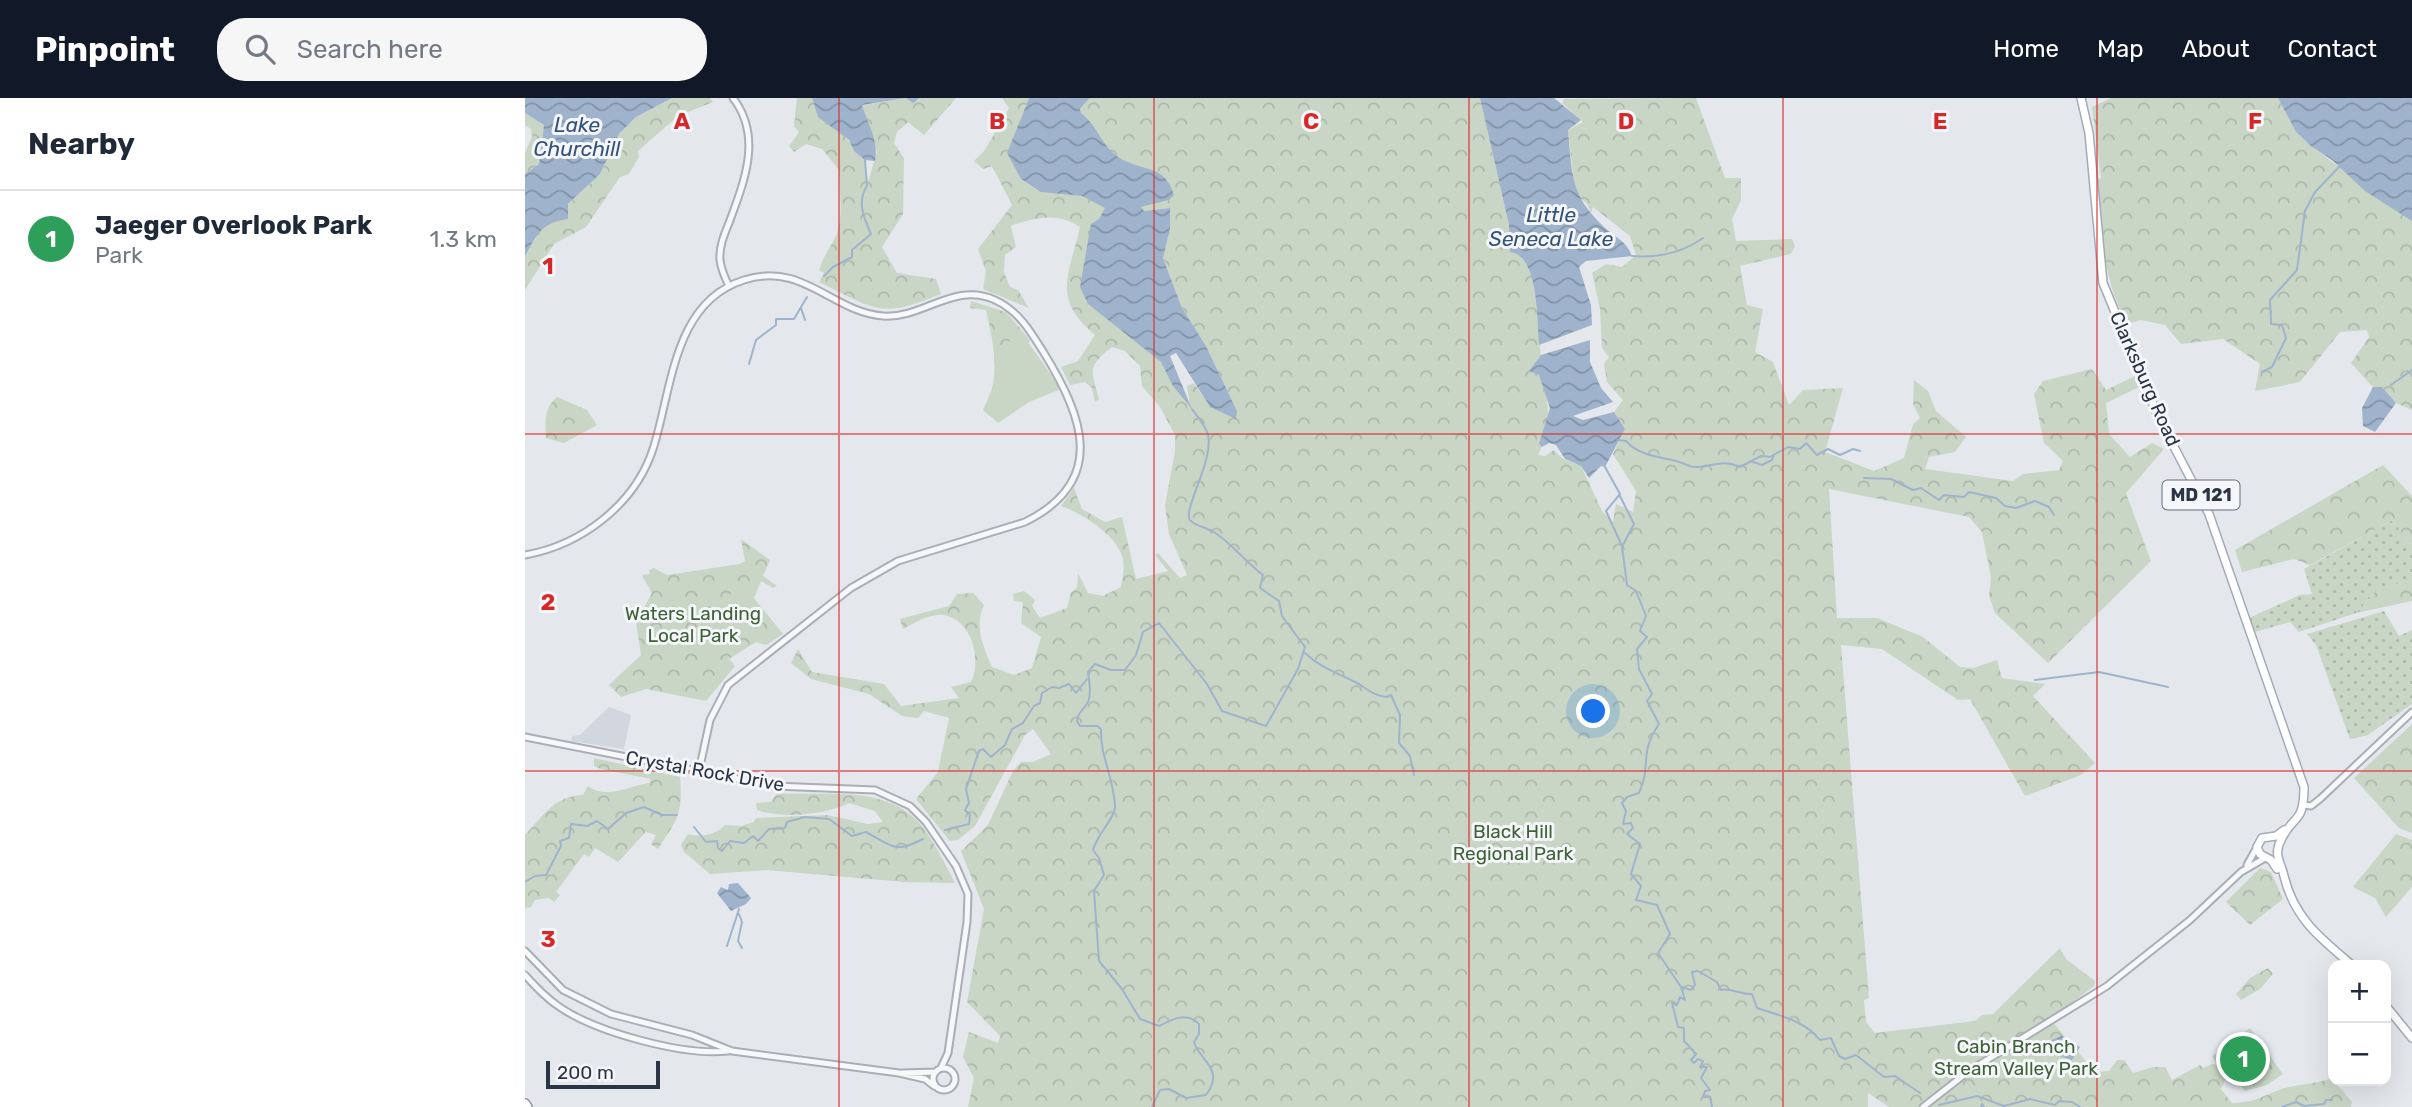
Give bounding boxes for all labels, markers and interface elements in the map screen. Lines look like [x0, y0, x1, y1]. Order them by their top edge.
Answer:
search box [217, 18, 707, 81]
text: Pinpoint [35, 30, 175, 69]
icon: search [241, 30, 279, 68]
text: Search here [297, 34, 443, 65]
text: Home [1993, 35, 2059, 63]
text: Map [2097, 35, 2144, 63]
text: About [2182, 35, 2250, 63]
text: Contact [2288, 35, 2377, 63]
text: A [674, 107, 691, 135]
text: B [989, 107, 1005, 135]
text: C [1303, 107, 1319, 135]
text: D [1618, 107, 1634, 135]
text: E [1933, 107, 1947, 135]
text: F [2248, 107, 2262, 135]
water label: Lake Churchill [534, 112, 621, 161]
text: Nearby [28, 126, 135, 162]
water label: Little Seneca Lake [1489, 202, 1613, 251]
text: Jaeger Overlook Park [95, 210, 372, 241]
text: 1 [45, 225, 57, 253]
text: 1.3 km [430, 225, 497, 253]
text: Park [95, 241, 143, 269]
text: 1 [542, 252, 554, 280]
street label: Clarksburg Road [2105, 308, 2185, 450]
road number: MD 121 [2163, 480, 2239, 510]
text: 2 [541, 588, 555, 616]
park label: Waters Landing Local Park [625, 602, 761, 647]
your location [1576, 694, 1610, 728]
street label: Crystal Rock Drive [624, 746, 786, 796]
park label: Black Hill Regional Park [1453, 820, 1573, 865]
text: 3 [540, 925, 556, 953]
map controls [2328, 960, 2391, 1086]
button: + [2328, 960, 2391, 1023]
button: − [2328, 1023, 2391, 1086]
pin: 1 [2220, 1033, 2266, 1085]
park label: Cabin Branch Stream Valley Park [1934, 1035, 2098, 1080]
scale bar [546, 1058, 660, 1090]
text: 200 m [557, 1061, 614, 1084]

